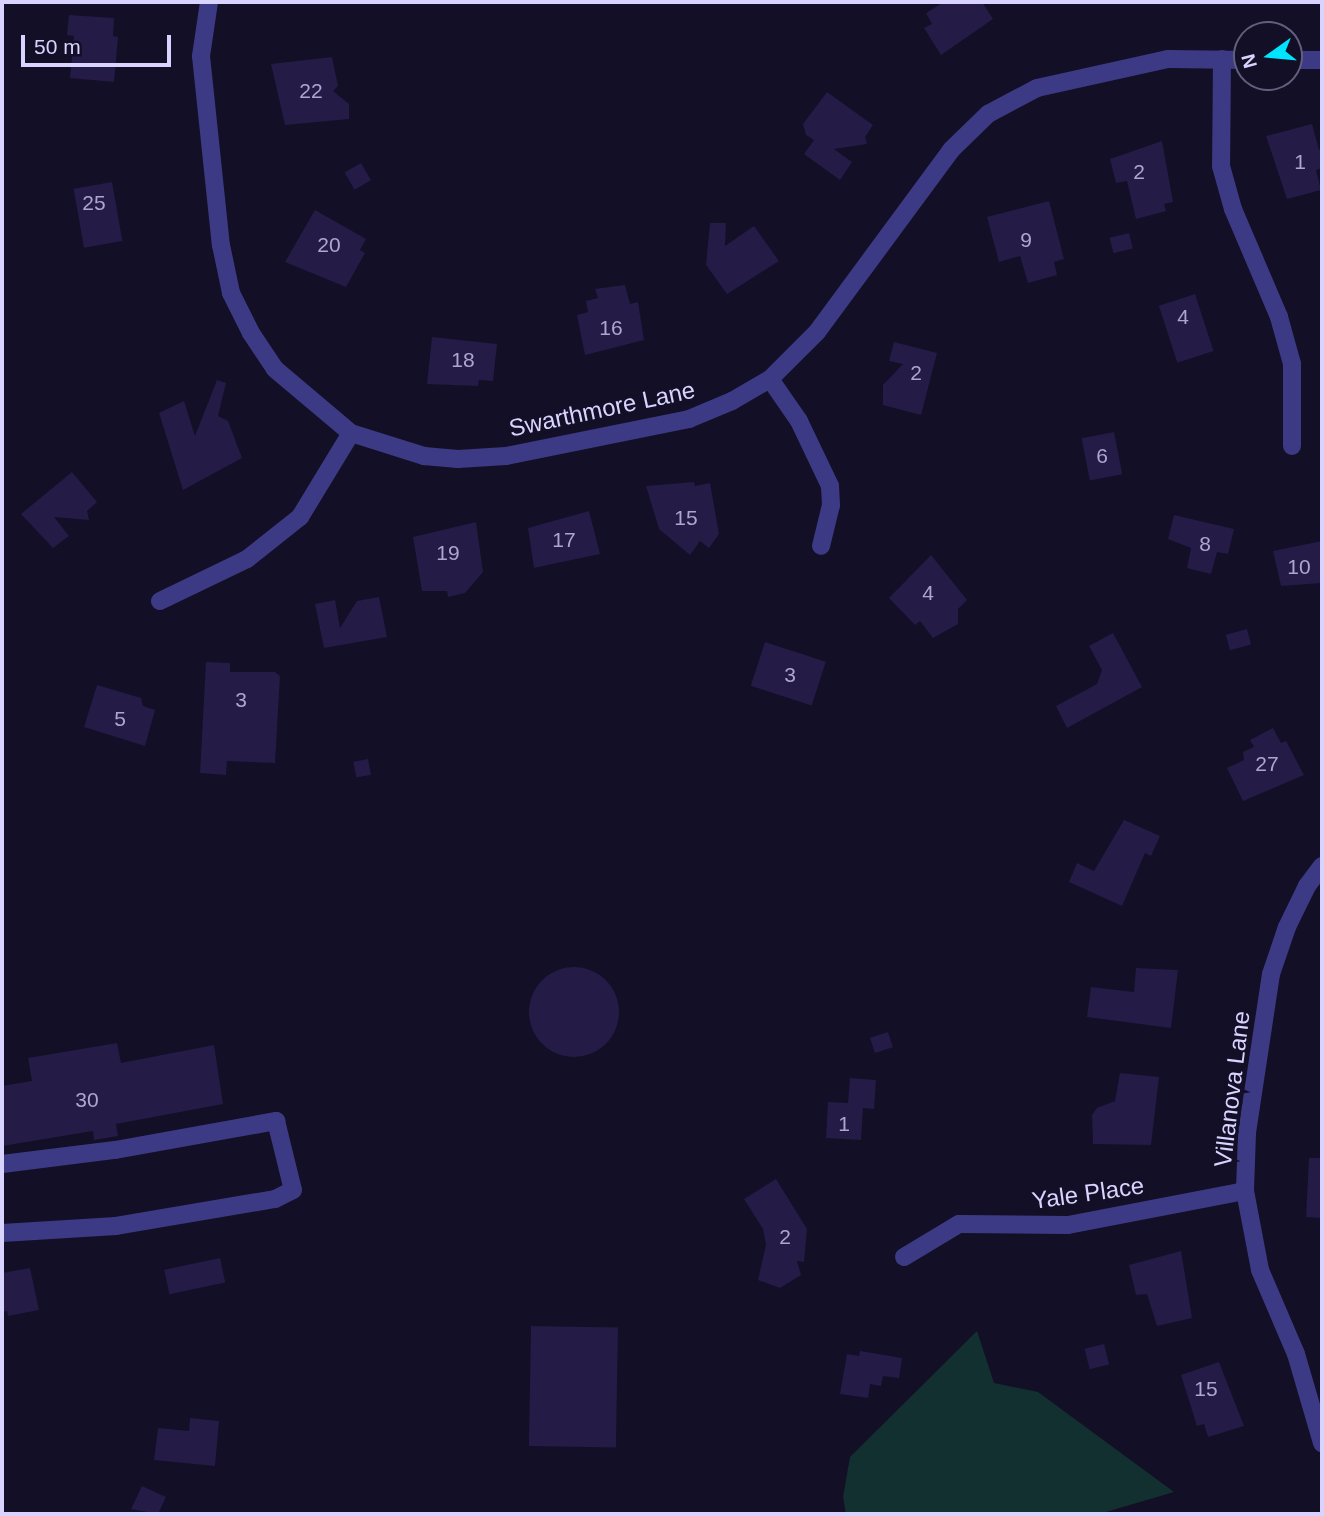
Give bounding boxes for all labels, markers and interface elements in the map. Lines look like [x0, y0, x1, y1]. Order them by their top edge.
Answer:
scale bar [24, 21, 175, 65]
north arrow [1233, 21, 1303, 91]
text: 50 m [34, 35, 81, 58]
text: N [1237, 52, 1261, 70]
house number: 22 [299, 78, 323, 104]
house number: 1 [1294, 149, 1306, 175]
house number: 2 [1133, 159, 1145, 185]
house number: 25 [82, 190, 106, 216]
house number: 9 [1020, 227, 1032, 253]
house number: 20 [317, 232, 341, 258]
house number: 4 [1177, 304, 1189, 330]
house number: 16 [599, 315, 623, 341]
house number: 18 [451, 347, 475, 373]
house number: 2 [910, 360, 922, 386]
street label: Swarthmore Lane [506, 375, 698, 443]
house number: 6 [1096, 443, 1108, 469]
house number: 15 [674, 505, 698, 531]
house number: 17 [552, 527, 576, 553]
house number: 8 [1199, 531, 1211, 557]
house number: 19 [436, 540, 460, 566]
house number: 10 [1287, 554, 1311, 580]
house number: 4 [922, 580, 934, 606]
house number: 3 [784, 662, 796, 688]
house number: 3 [235, 687, 247, 713]
house number: 5 [114, 706, 126, 732]
house number: 27 [1255, 751, 1279, 777]
street label: Villanova Lane [1208, 1009, 1256, 1169]
house number: 30 [75, 1087, 99, 1113]
house number: 1 [838, 1111, 850, 1137]
street label: Yale Place [1030, 1171, 1146, 1215]
house number: 2 [779, 1224, 791, 1250]
house number: 15 [1194, 1376, 1218, 1402]

